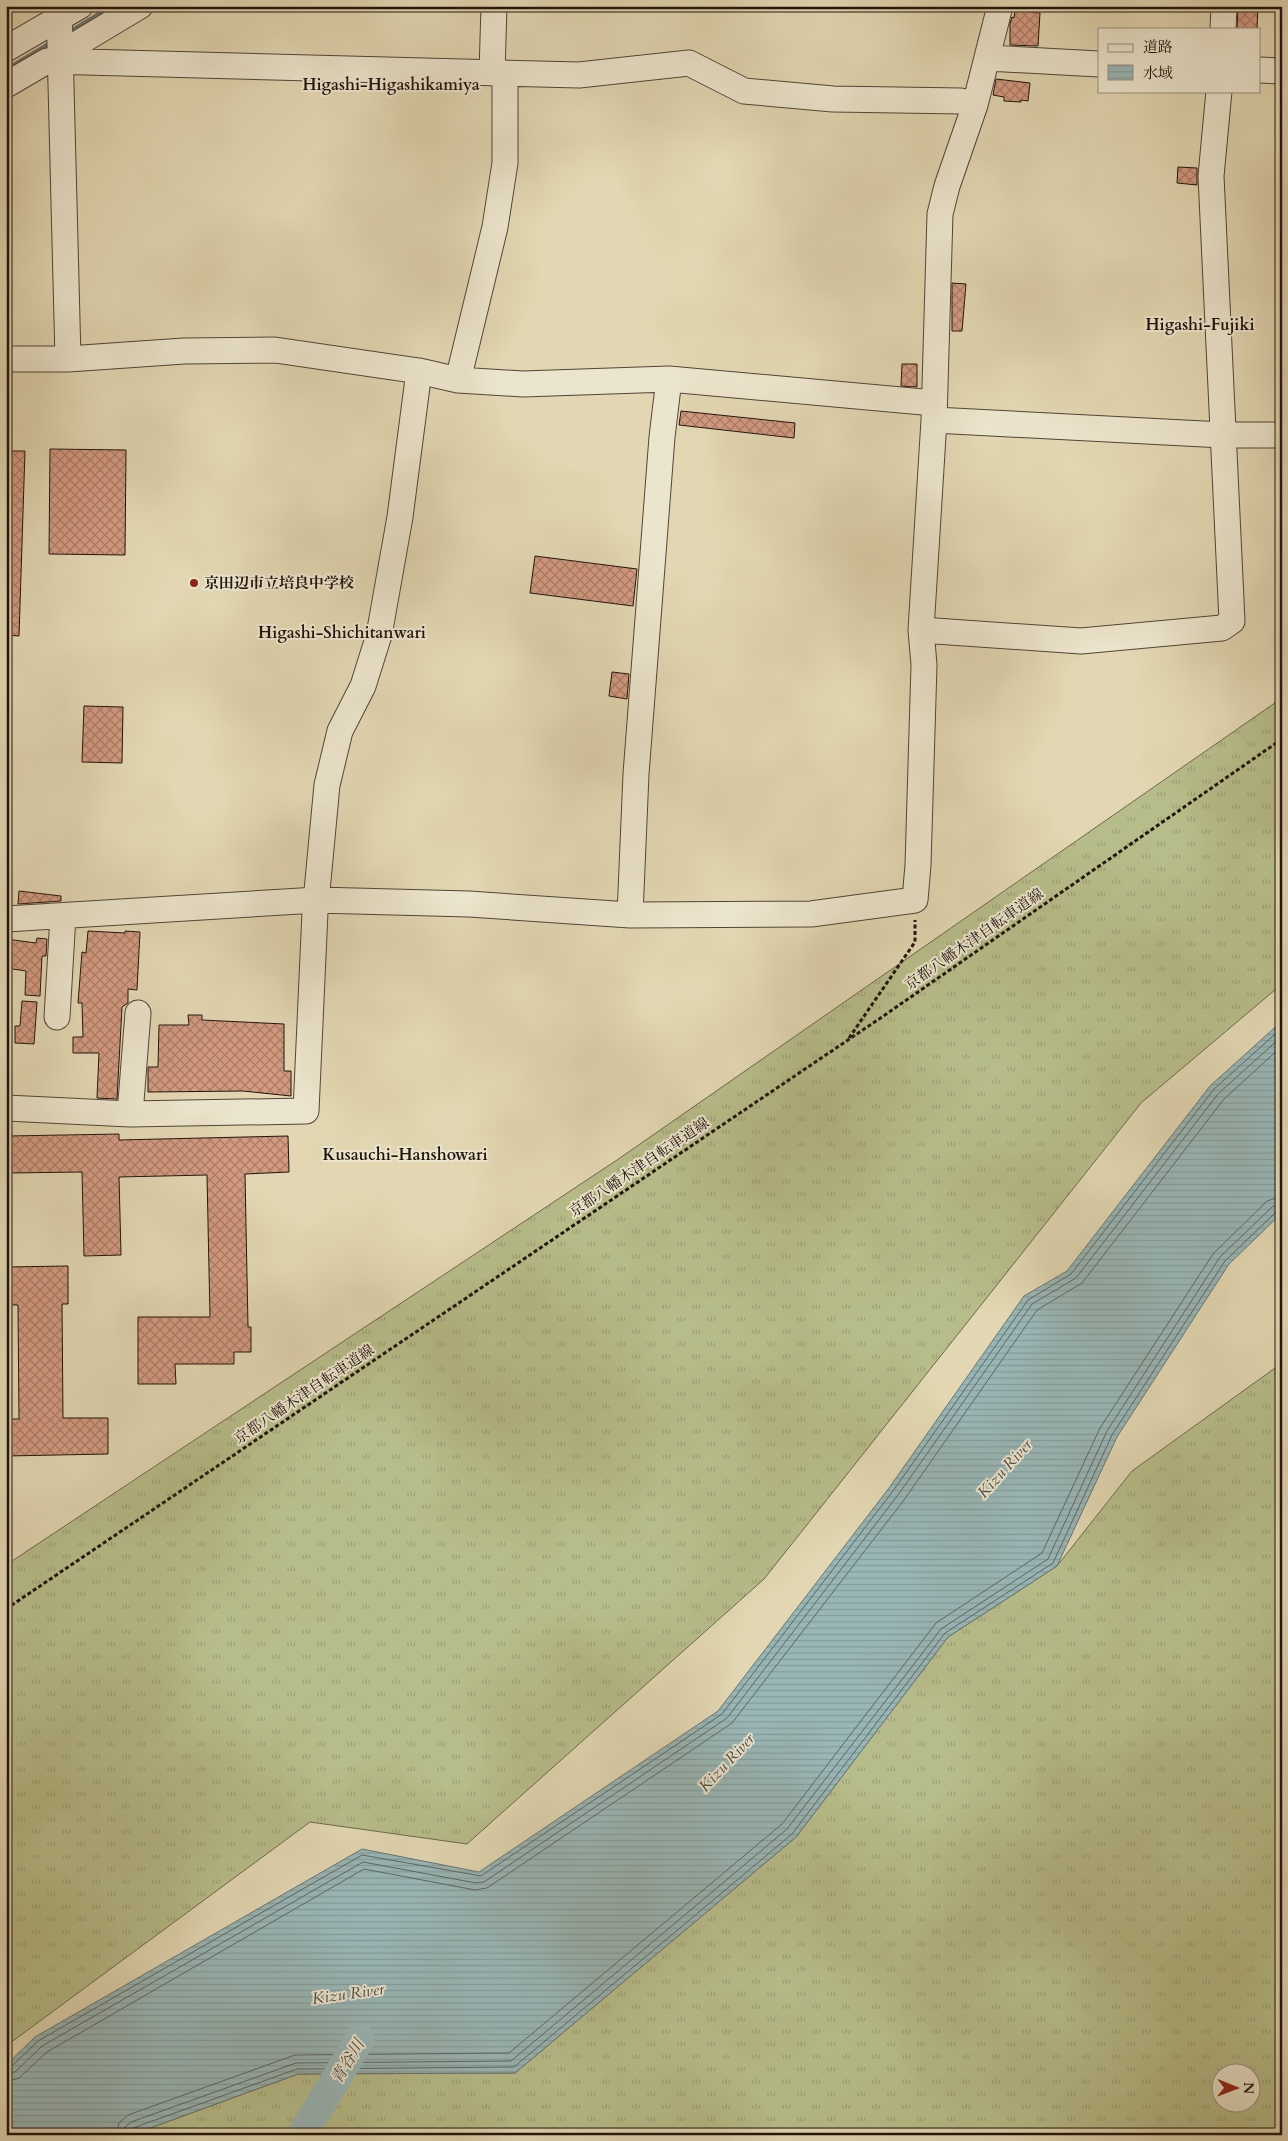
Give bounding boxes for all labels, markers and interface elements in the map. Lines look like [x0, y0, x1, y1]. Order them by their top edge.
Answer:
legend [1098, 28, 1260, 92]
text: 道路 [1143, 37, 1173, 57]
text: 水域 [1143, 63, 1173, 83]
district label: Higashi-Higashikamiya [302, 74, 480, 96]
district label: Higashi-Fujiki [1145, 314, 1255, 336]
place label: 京田辺市立培良中学校 [204, 573, 354, 593]
marker: 京田辺市立培良中学校 [188, 577, 200, 589]
district label: Higashi-Shichitanwari [258, 622, 426, 644]
street label: 京都八幡木津自転車道線 [901, 883, 1047, 995]
street label: 京都八幡木津自転車道線 [565, 1113, 713, 1221]
district label: Kusauchi-Hanshowari [322, 1144, 488, 1166]
street label: 京都八幡木津自転車道線 [230, 1340, 378, 1448]
water label: Kizu River [972, 1434, 1038, 1503]
water label: Kizu River [694, 1728, 760, 1797]
water label: Kizu River [311, 1978, 386, 2010]
water label: 青谷川 [326, 2034, 371, 2088]
north arrow [1210, 2064, 1260, 2114]
text: N [1239, 2082, 1258, 2094]

